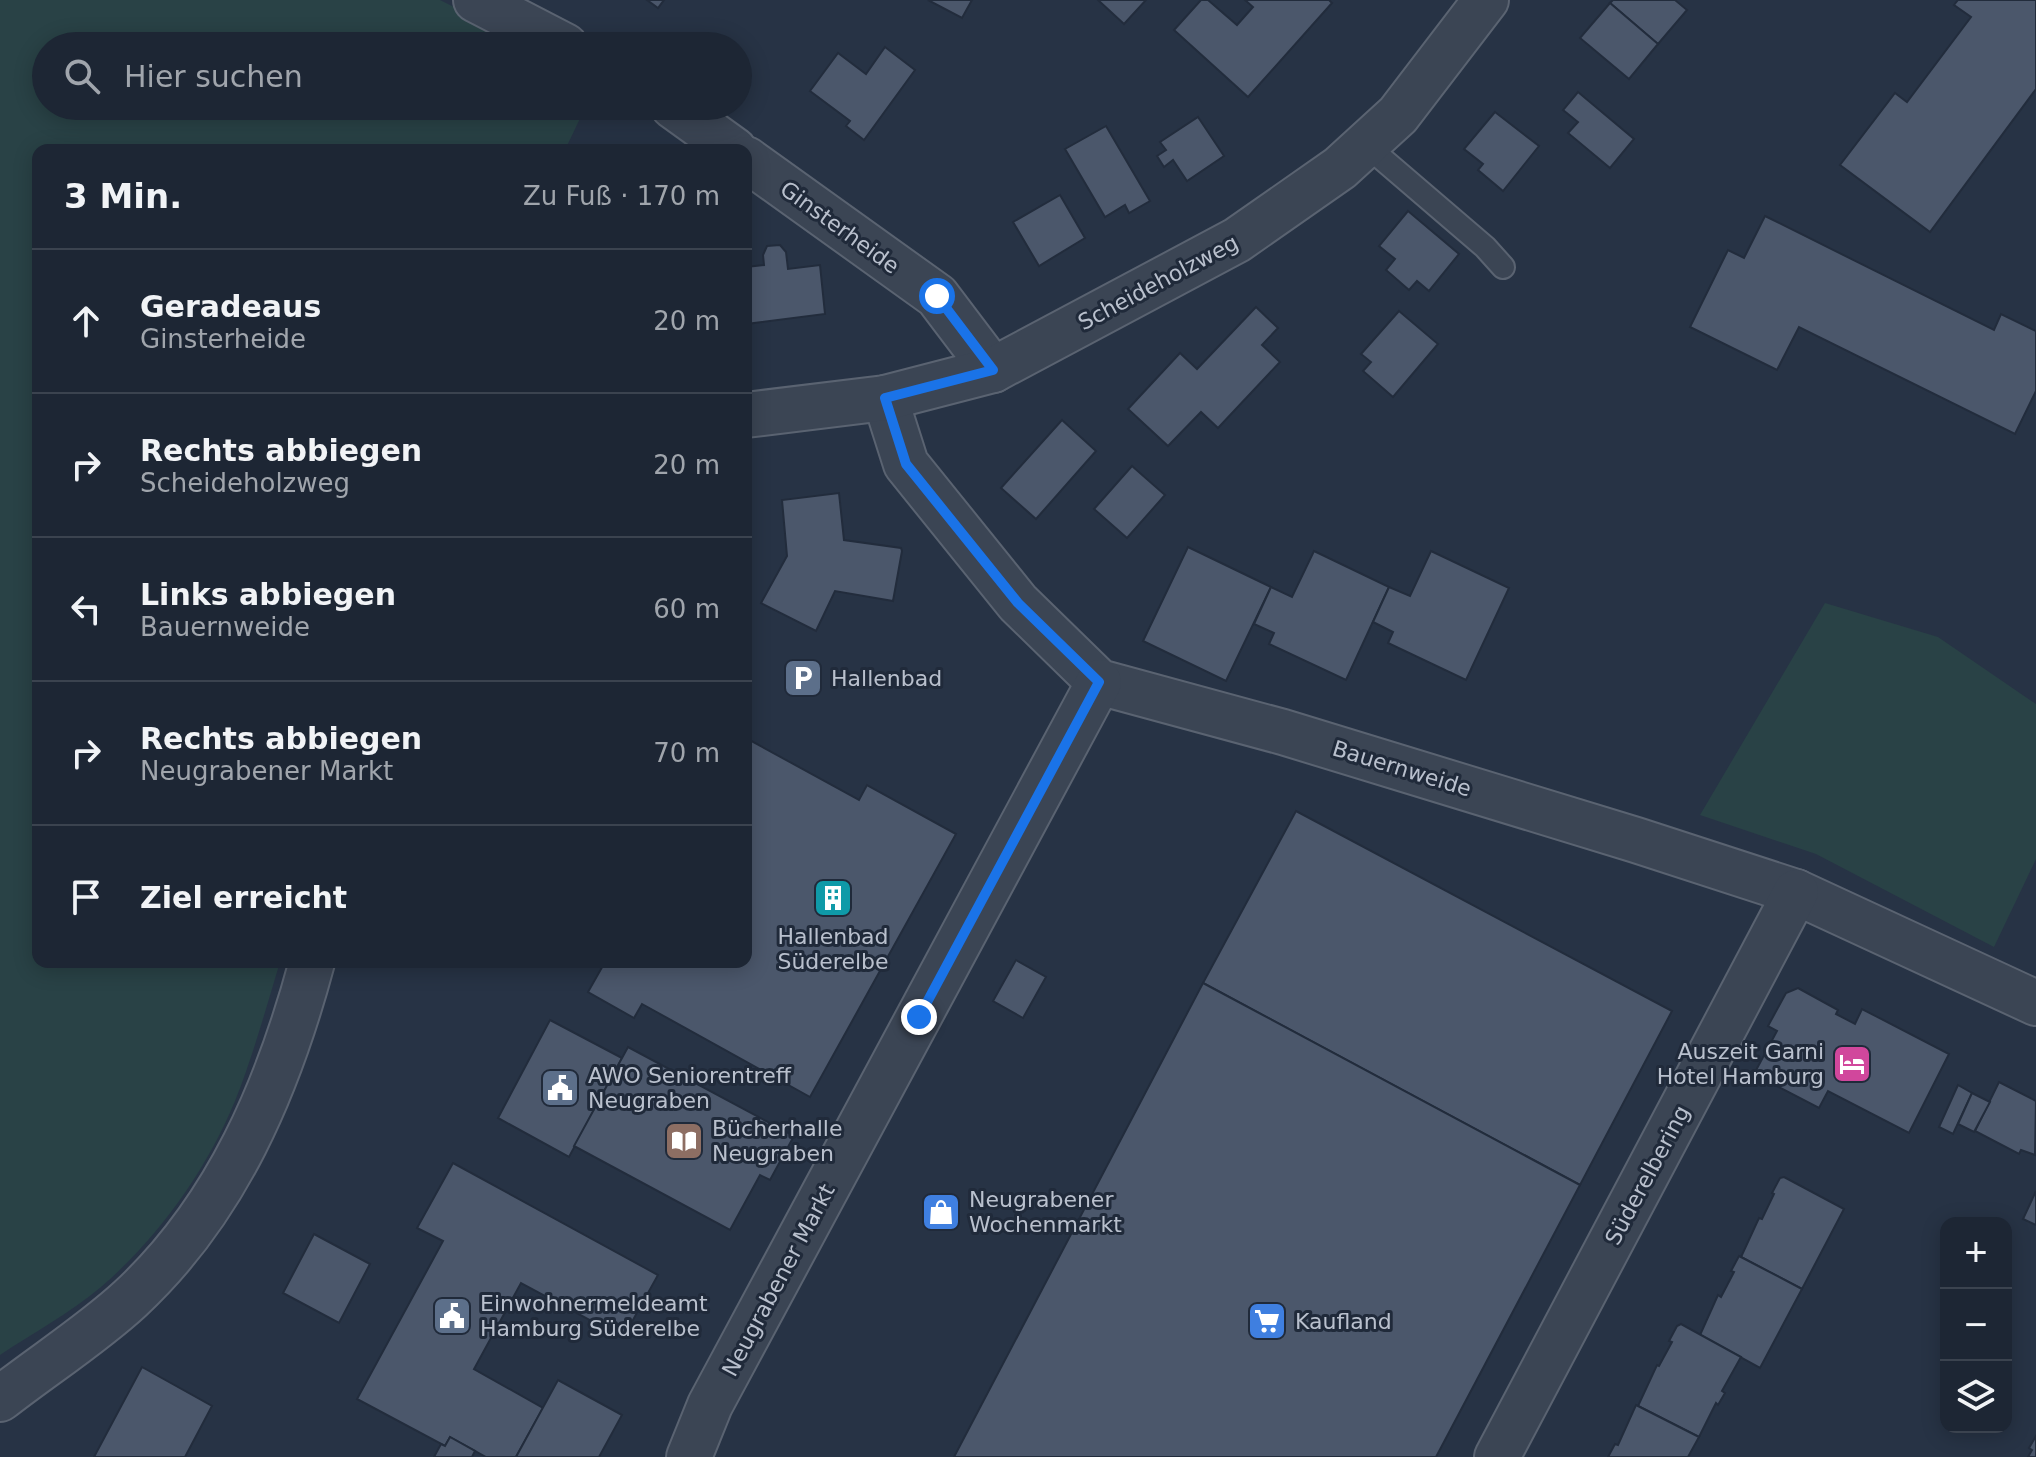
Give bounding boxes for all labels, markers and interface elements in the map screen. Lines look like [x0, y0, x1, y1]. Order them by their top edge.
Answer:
search box [32, 32, 752, 120]
icon: search [60, 54, 104, 98]
text: Hier suchen [124, 59, 303, 94]
text: 3 Min. [64, 176, 182, 216]
street label: Ginsterheide [776, 176, 904, 279]
text: Zu Fuß · 170 m [523, 181, 720, 211]
street label: Scheideholzweg [1074, 230, 1243, 335]
route start [919, 278, 955, 314]
text: Geradeaus [140, 289, 321, 324]
icon: ahead [64, 299, 108, 343]
text: 20 m [653, 306, 720, 336]
text: Ginsterheide [140, 324, 306, 354]
text: Rechts abbiegen [140, 433, 422, 468]
icon: right [64, 443, 108, 487]
text: 20 m [653, 450, 720, 480]
text: Scheideholzweg [140, 468, 350, 498]
text: Links abbiegen [140, 577, 396, 612]
icon: left [64, 587, 108, 631]
text: 60 m [653, 594, 720, 624]
text: Bauernweide [140, 612, 310, 642]
parking icon: Hallenbad [782, 657, 824, 699]
place label: Hallenbad [831, 666, 942, 691]
text: Rechts abbiegen [140, 721, 422, 756]
icon: right [64, 731, 108, 775]
street label: Bauernweide [1329, 736, 1474, 801]
text: 70 m [653, 738, 720, 768]
text: Neugrabener Markt [140, 756, 393, 786]
icon: arrive [64, 875, 108, 919]
building icon: Hallenbad Süderelbe [812, 877, 854, 919]
text: Ziel erreicht [140, 880, 347, 915]
place label: Hallenbad Süderelbe [777, 924, 889, 974]
route end [901, 999, 937, 1035]
place label: Auszeit Garni Hotel Hamburg [1657, 1039, 1824, 1089]
hotel icon: Auszeit Garni Hotel Hamburg [1831, 1043, 1873, 1085]
place label: AWO Seniorentreff Neugraben [588, 1063, 792, 1113]
public building icon: AWO Seniorentreff Neugraben [539, 1067, 581, 1109]
street label: Süderelbering [1600, 1101, 1695, 1249]
place label: Bücherhalle Neugraben [712, 1116, 842, 1166]
library icon: Bücherhalle Neugraben [663, 1120, 705, 1162]
street label: Neugrabener Markt [717, 1179, 840, 1381]
place label: Neugrabener Wochenmarkt [969, 1187, 1122, 1237]
shop icon: Neugrabener Wochenmarkt [920, 1191, 962, 1233]
map controls [1940, 1217, 2012, 1433]
button: + [1940, 1217, 2012, 1289]
button: − [1940, 1289, 2012, 1361]
place label: Einwohnermeldeamt Hamburg Süderelbe [480, 1291, 708, 1341]
public building icon: Einwohnermeldeamt Hamburg Süderelbe [431, 1295, 473, 1337]
supermarket icon: Kaufland [1246, 1300, 1288, 1342]
place label: Kaufland [1295, 1309, 1392, 1334]
button: layers [1940, 1361, 2012, 1433]

